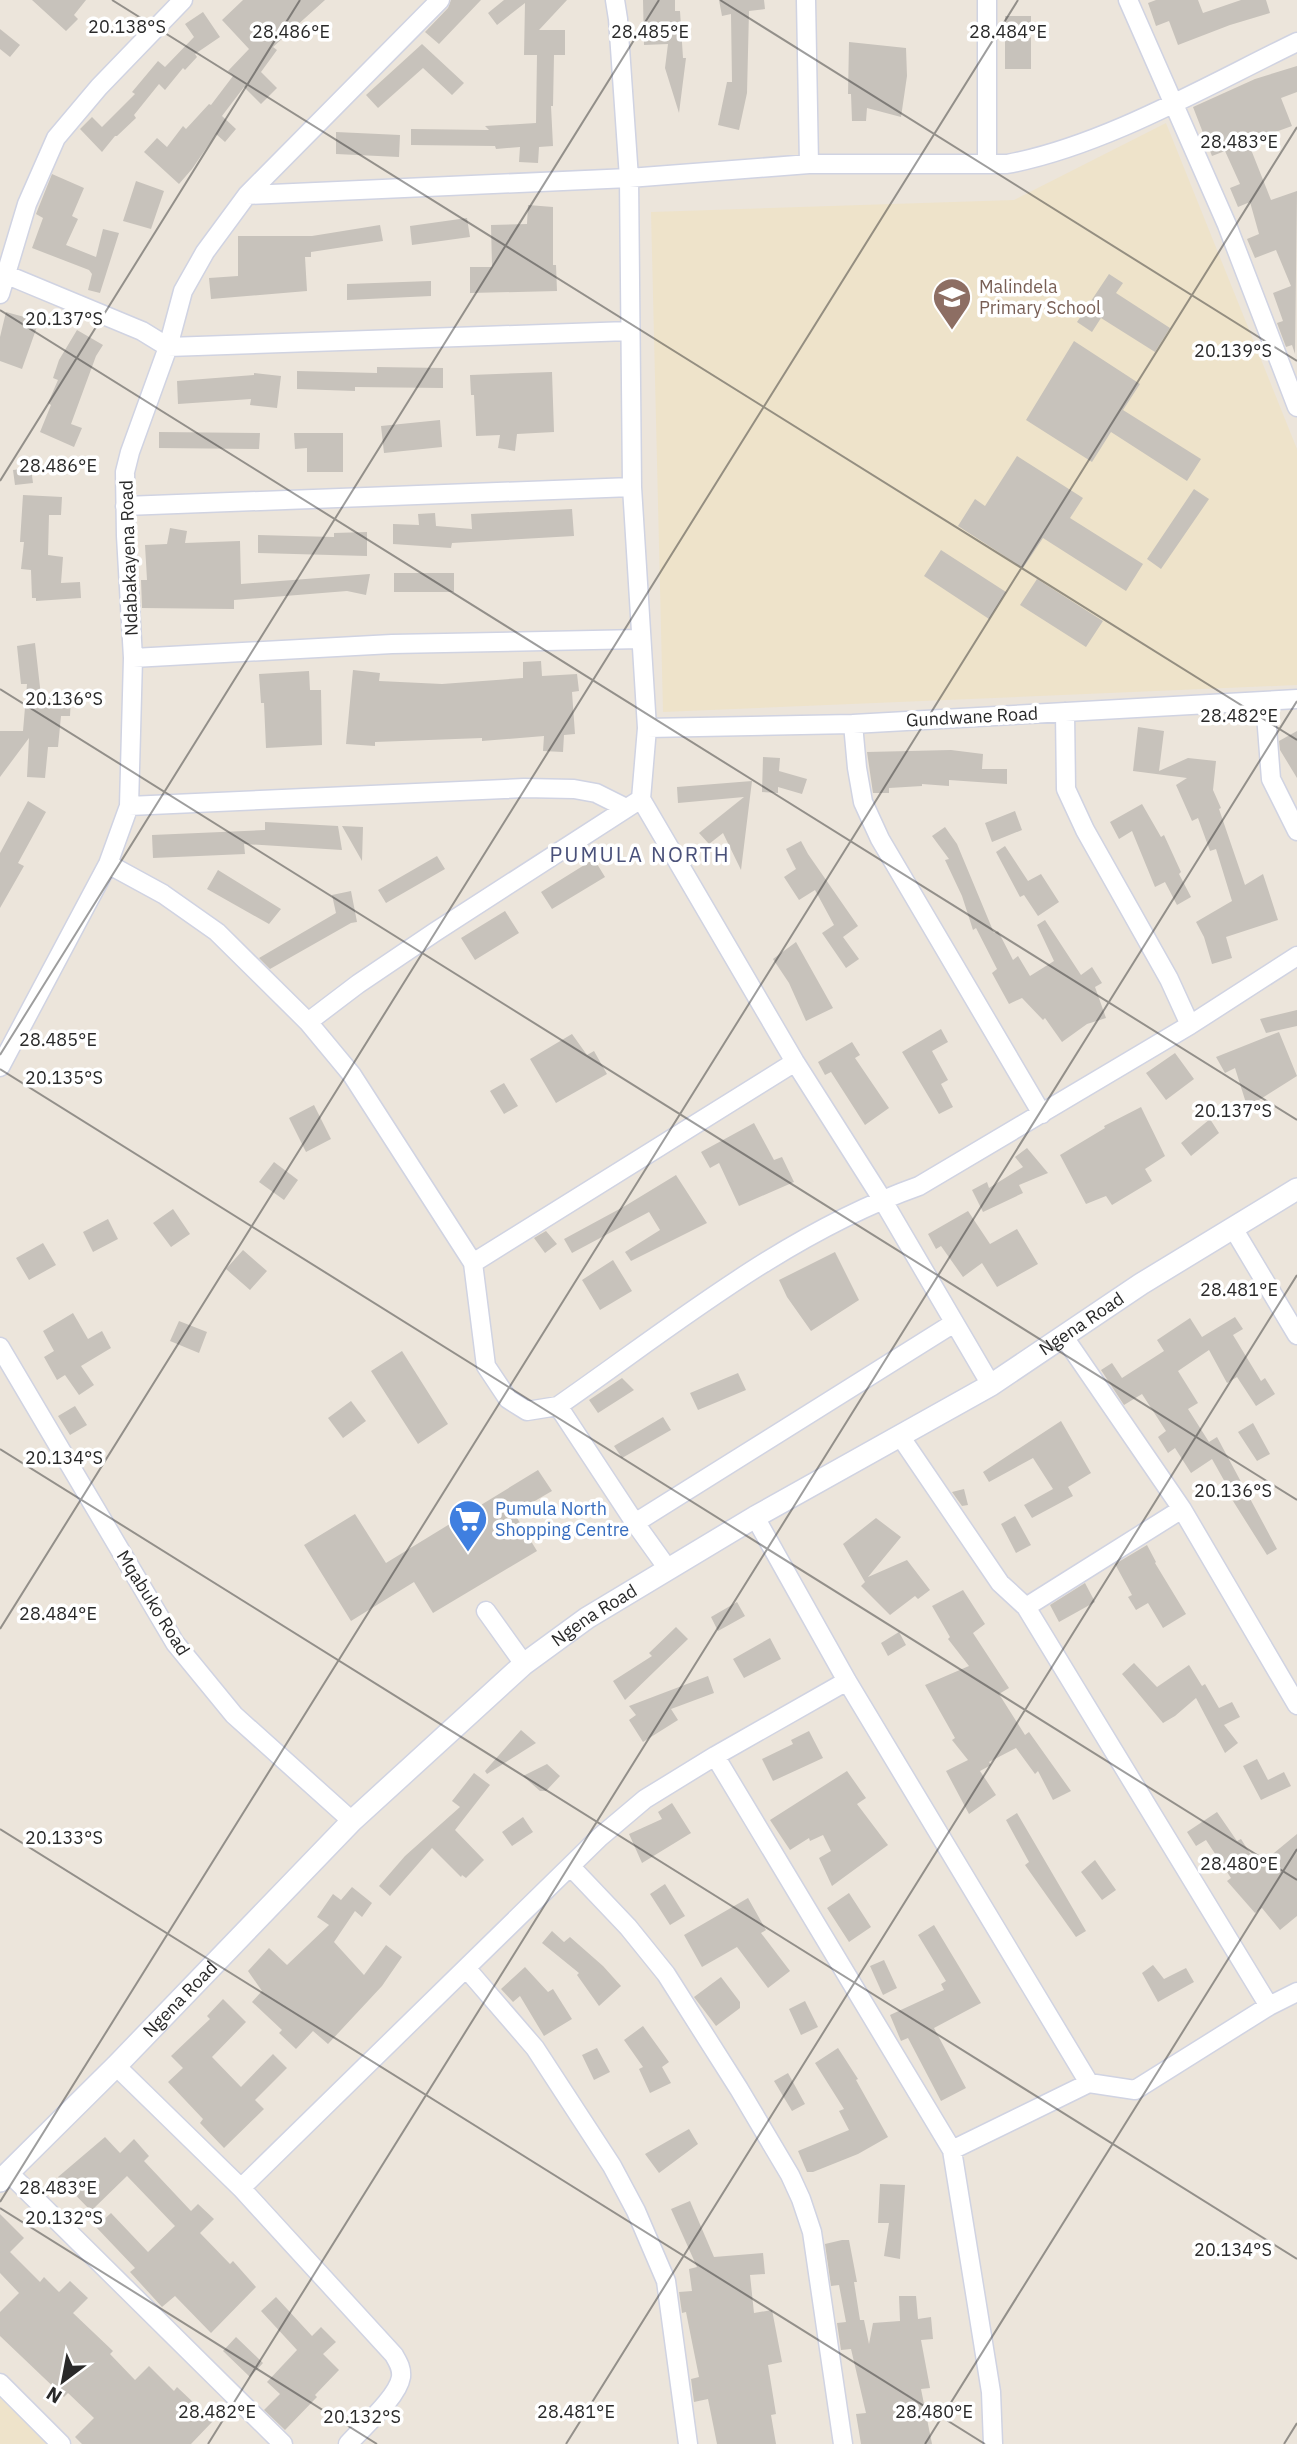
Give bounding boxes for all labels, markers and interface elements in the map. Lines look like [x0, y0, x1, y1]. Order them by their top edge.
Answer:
text: 20.138°S [88, 15, 166, 38]
text: 28.486°E [252, 20, 330, 43]
text: 28.485°E [611, 20, 689, 43]
text: 28.484°E [969, 20, 1047, 43]
text: 28.483°E [1200, 130, 1278, 153]
place label: Malindela Primary School [979, 275, 1101, 319]
school or university icon: Malindela Primary School [931, 276, 973, 331]
text: 20.137°S [25, 307, 103, 330]
text: 20.139°S [1194, 339, 1272, 362]
text: 28.486°E [19, 454, 97, 477]
street label: Ndabakayena Road [114, 480, 143, 636]
text: 20.136°S [25, 687, 103, 710]
street label: Gundwane Road [905, 702, 1039, 731]
text: 28.482°E [1200, 704, 1278, 727]
district label: PUMULA NORTH [549, 840, 731, 868]
text: 28.485°E [19, 1028, 97, 1051]
text: 20.135°S [25, 1066, 103, 1089]
text: 20.137°S [1194, 1099, 1272, 1122]
text: 28.481°E [1200, 1278, 1278, 1301]
street label: Ngena Road [1034, 1287, 1128, 1360]
text: 20.134°S [25, 1446, 103, 1469]
text: 20.136°S [1194, 1479, 1272, 1502]
place label: Pumula North Shopping Centre [495, 1497, 629, 1541]
supermarket icon: Pumula North Shopping Centre [447, 1498, 489, 1553]
street label: Mqabuko Road [112, 1546, 195, 1660]
street label: Ngena Road [547, 1579, 641, 1651]
text: 28.484°E [19, 1602, 97, 1625]
text: 20.133°S [25, 1826, 103, 1849]
text: 28.480°E [1200, 1852, 1278, 1875]
street label: Ngena Road [138, 1956, 222, 2042]
text: 28.483°E [19, 2176, 97, 2199]
text: 20.132°S [25, 2206, 103, 2229]
text: 20.134°S [1194, 2238, 1272, 2261]
north arrow [28, 2346, 98, 2416]
text: N [42, 2382, 66, 2409]
text: 28.482°E [178, 2400, 256, 2423]
text: 28.481°E [537, 2400, 615, 2423]
text: 28.480°E [895, 2400, 973, 2423]
text: 20.132°S [323, 2405, 401, 2428]

